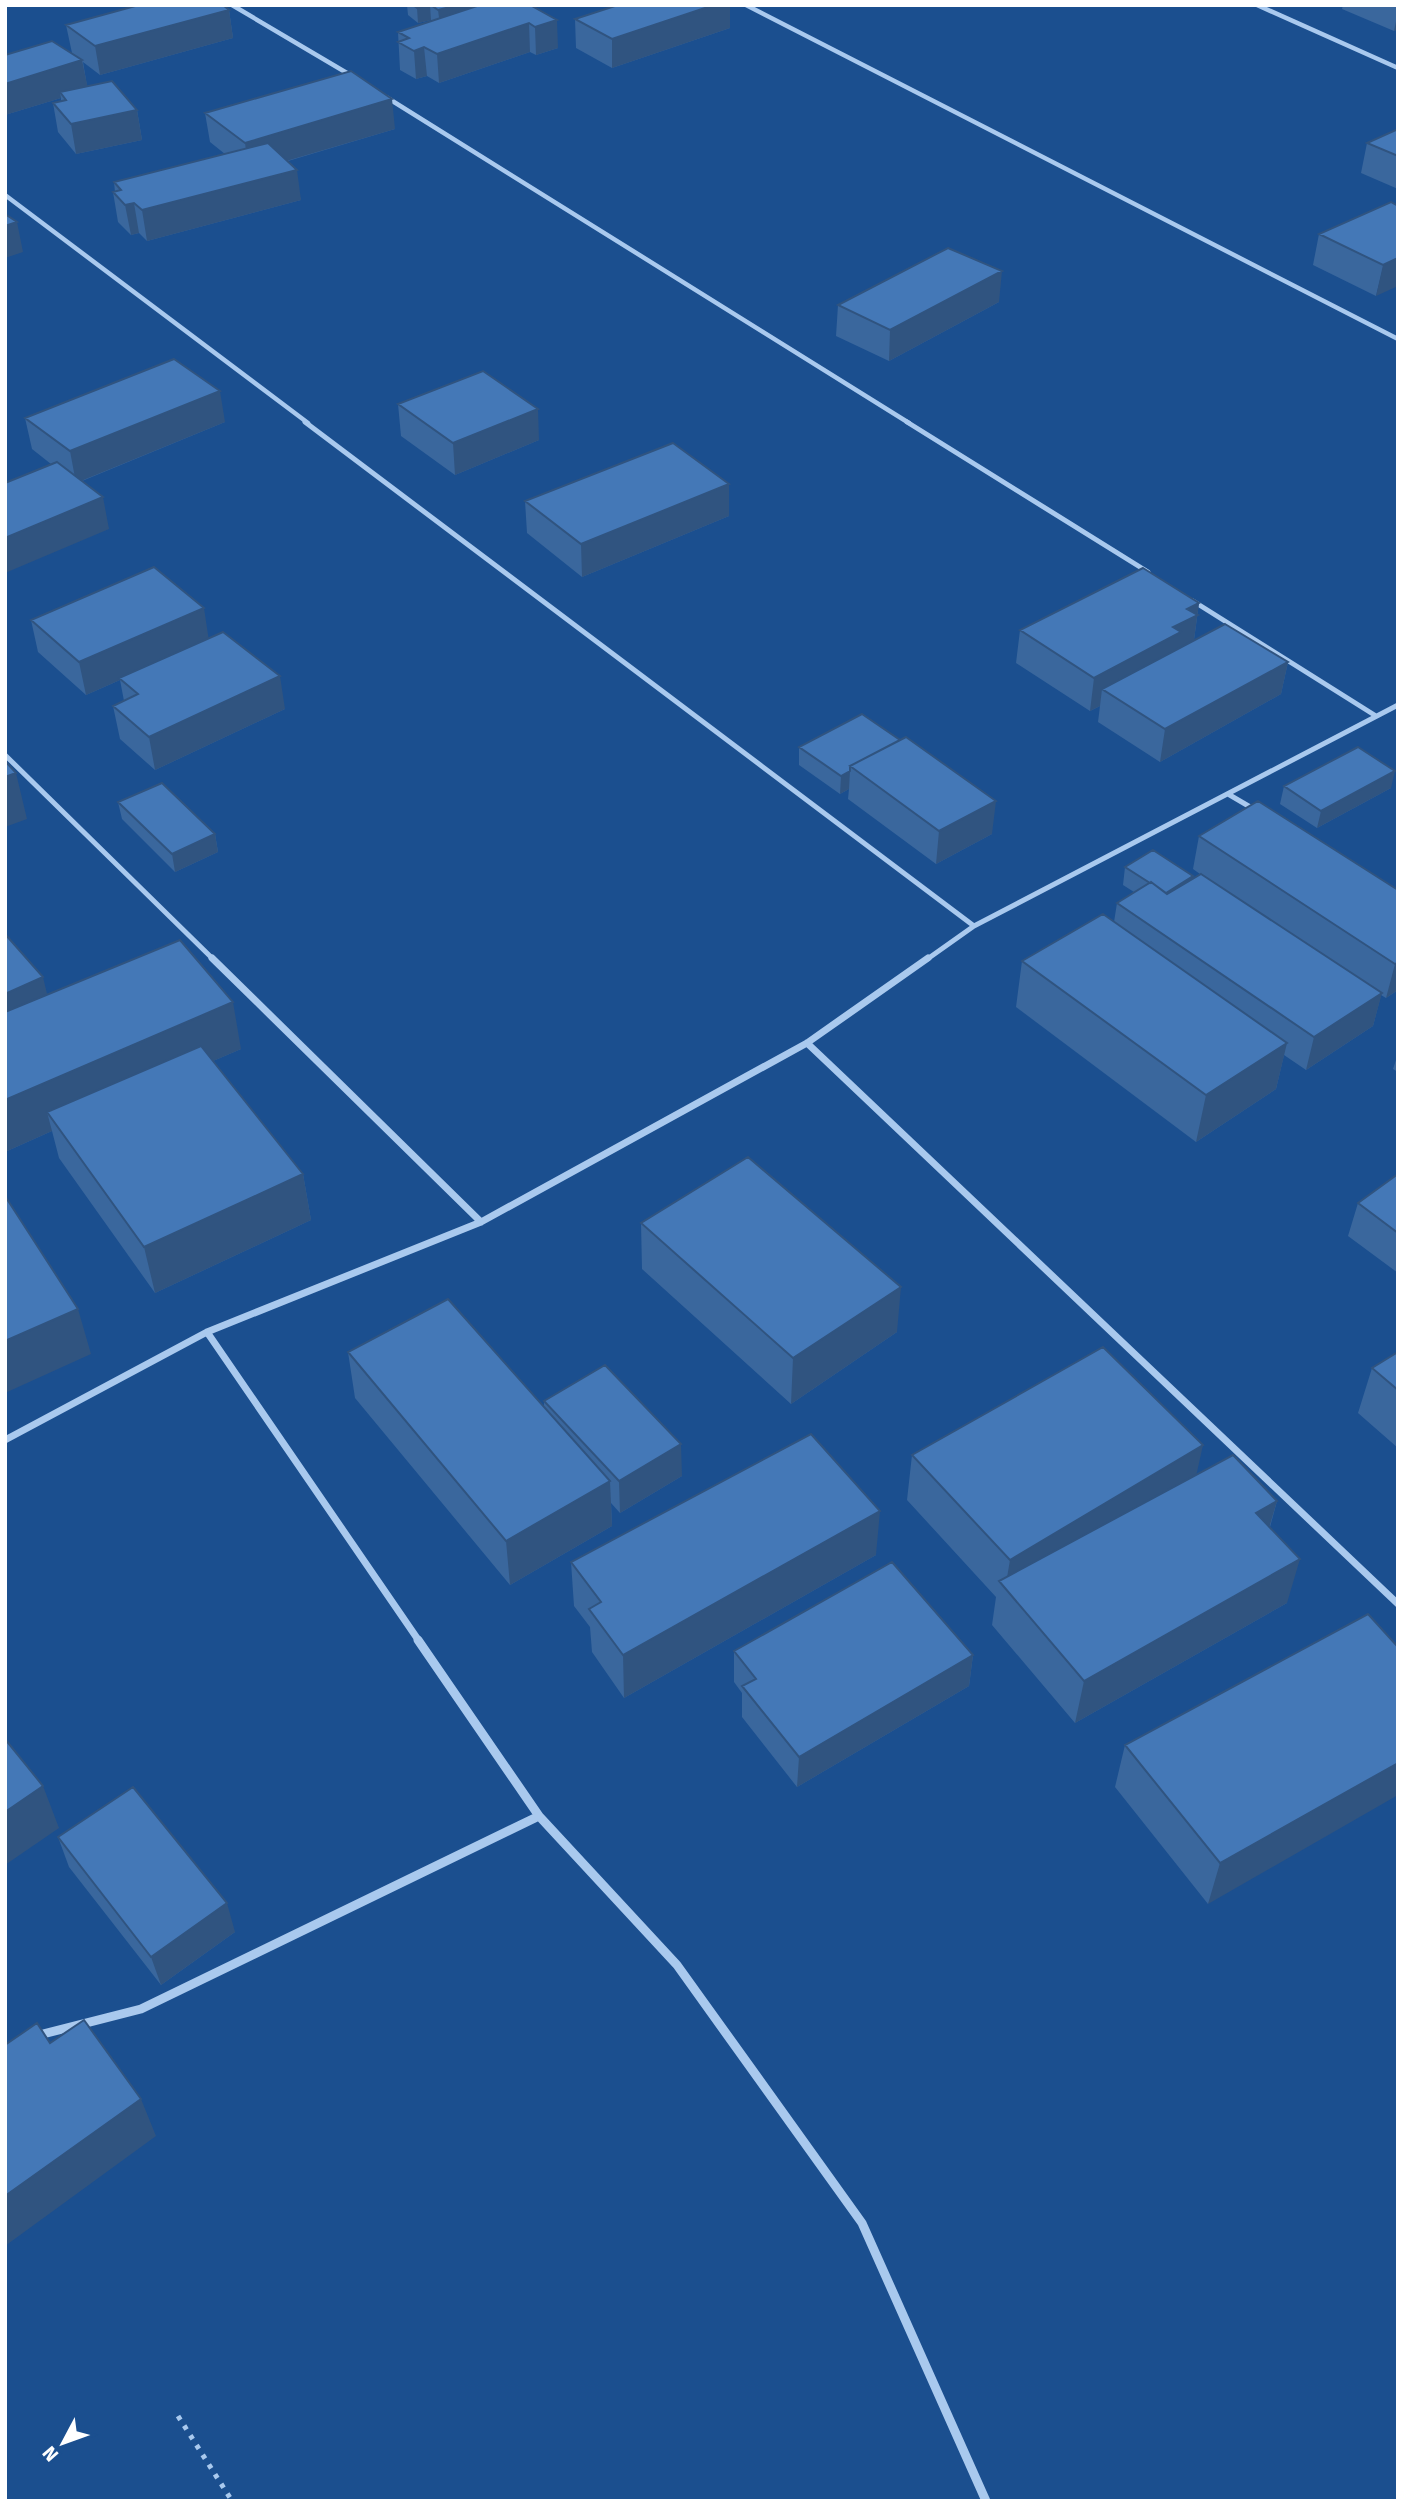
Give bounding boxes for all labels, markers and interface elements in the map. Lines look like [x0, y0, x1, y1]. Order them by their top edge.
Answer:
north arrow [28, 2408, 98, 2478]
text: N [38, 2442, 63, 2466]

